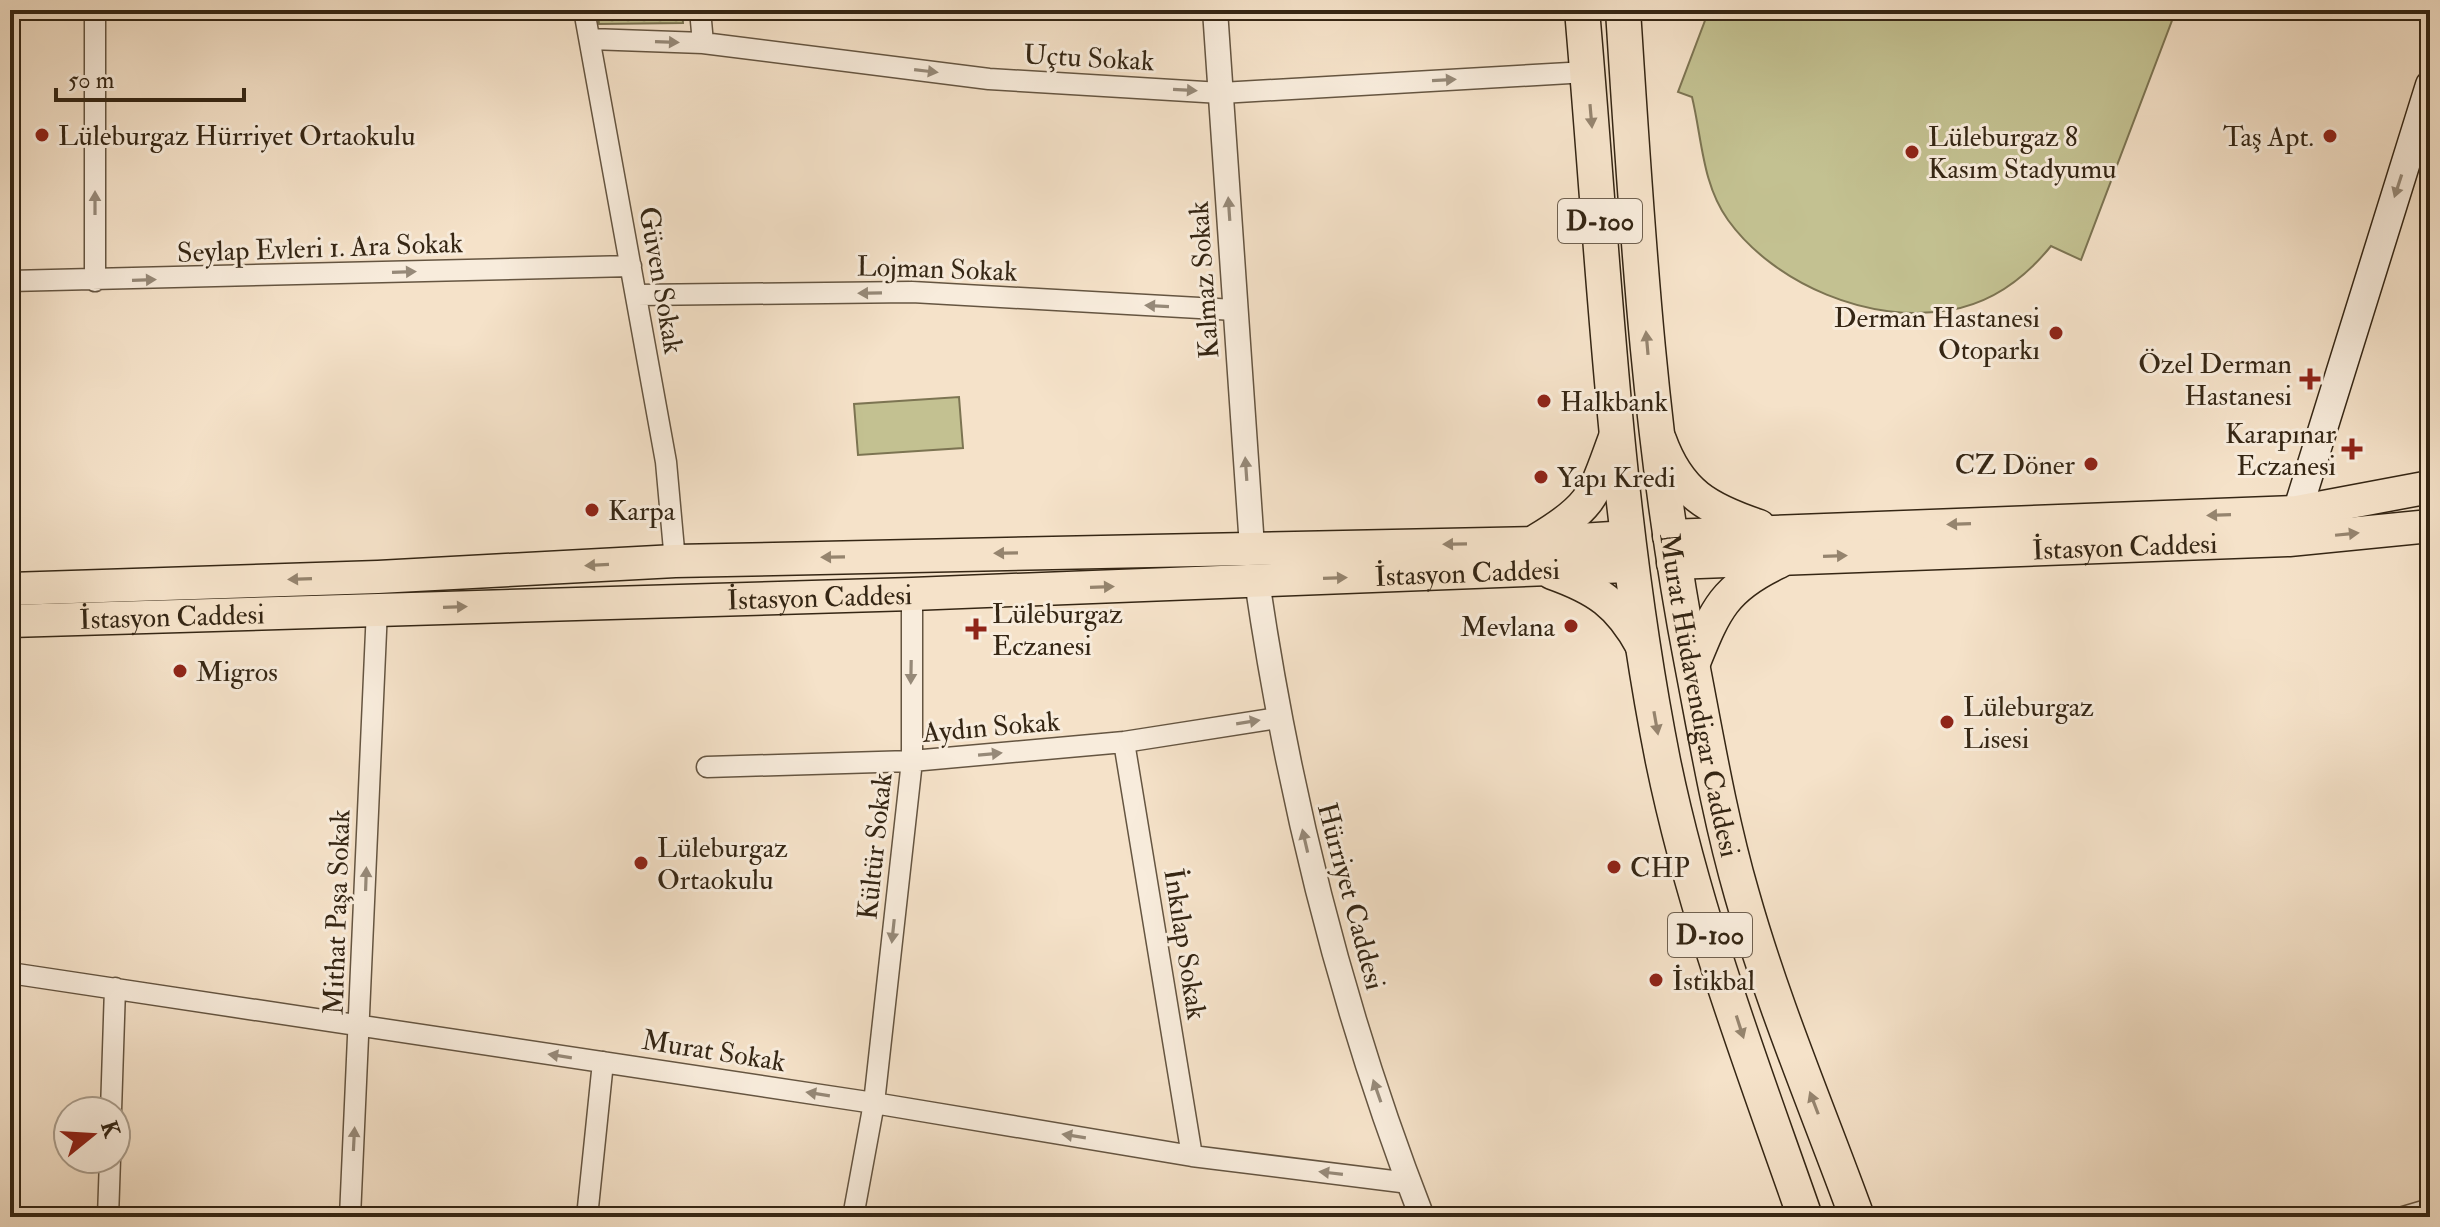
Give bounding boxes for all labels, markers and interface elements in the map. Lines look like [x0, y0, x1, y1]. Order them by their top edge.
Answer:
one-way arrow [655, 36, 680, 49]
street label: Uçtu Sokak [1022, 38, 1156, 79]
scale bar [56, 52, 244, 102]
one-way arrow [914, 64, 939, 77]
text: 50 m [68, 65, 115, 96]
one-way arrow [1432, 73, 1457, 86]
one-way arrow [1173, 84, 1198, 97]
one-way arrow [1585, 104, 1598, 129]
place label: Lüleburgaz Hürriyet Ortaokulu [58, 119, 415, 154]
place label: Lüleburgaz 8 Kasım Stadyumu [1928, 120, 2116, 187]
place label: Taş Apt. [2223, 120, 2314, 155]
marker: Lüleburgaz Hürriyet Ortaokulu [33, 126, 51, 144]
marker: Taş Apt. [2321, 127, 2339, 145]
marker: Lüleburgaz 8 Kasım Stadyumu [1903, 143, 1921, 161]
one-way arrow [2391, 175, 2404, 199]
one-way arrow [89, 190, 101, 215]
one-way arrow [1222, 196, 1235, 221]
street label: Kalmaz Sokak [1181, 199, 1227, 360]
road number: D-100 [1558, 199, 1642, 243]
street label: Güven Sokak [630, 204, 691, 357]
street label: Seylap Evleri 1. Ara Sokak [176, 226, 464, 271]
street label: Lojman Sokak [856, 249, 1019, 290]
one-way arrow [392, 266, 417, 279]
one-way arrow [132, 273, 157, 286]
one-way arrow [857, 287, 882, 299]
one-way arrow [1144, 299, 1169, 312]
place label: Derman Hastanesi Otoparkı [1834, 301, 2040, 368]
marker: Derman Hastanesi Otoparkı [2047, 324, 2065, 342]
one-way arrow [1640, 330, 1653, 355]
place label: Özel Derman Hastanesi [2138, 347, 2292, 414]
marker: Özel Derman Hastanesi [2299, 368, 2321, 390]
place label: Halkbank [1560, 385, 1668, 420]
marker: Halkbank [1535, 392, 1553, 410]
place label: Karapınar Eczanesi [2225, 417, 2337, 484]
marker: Karapınar Eczanesi [2343, 440, 2361, 458]
place label: CZ Döner [1955, 448, 2076, 483]
marker: CZ Döner [2082, 455, 2100, 473]
one-way arrow [1239, 456, 1252, 481]
place label: Yapı Kredi [1557, 461, 1676, 496]
marker: Yapı Kredi [1532, 468, 1550, 486]
place label: Karpa [608, 494, 676, 529]
marker: Karpa [583, 501, 601, 519]
one-way arrow [2206, 508, 2231, 521]
one-way arrow [1946, 518, 1971, 531]
street label: İstasyon Caddesi [2031, 527, 2218, 569]
one-way arrow [2335, 528, 2360, 541]
street label: Murat Hüdavendigar Caddesi [1651, 531, 1747, 861]
one-way arrow [1442, 538, 1467, 550]
one-way arrow [993, 546, 1018, 559]
one-way arrow [1823, 550, 1848, 563]
one-way arrow [820, 551, 845, 563]
street label: İstasyon Caddesi [1374, 553, 1561, 595]
one-way arrow [584, 559, 609, 572]
one-way arrow [1323, 572, 1348, 585]
one-way arrow [287, 573, 312, 586]
street label: İstasyon Caddesi [727, 578, 913, 619]
one-way arrow [1090, 580, 1115, 593]
street label: İstasyon Caddesi [79, 597, 265, 638]
place label: Lüleburgaz Eczanesi [992, 597, 1123, 664]
one-way arrow [443, 600, 468, 613]
place label: Mevlana [1460, 610, 1555, 645]
marker: Mevlana [1562, 617, 1580, 635]
marker: Lüleburgaz Eczanesi [967, 620, 985, 638]
place label: Migros [196, 655, 278, 690]
one-way arrow [905, 660, 917, 685]
marker: Migros [171, 662, 189, 680]
place label: Lüleburgaz Lisesi [1963, 690, 2094, 757]
street label: Aydın Sokak [920, 704, 1062, 751]
one-way arrow [1651, 711, 1663, 736]
marker: Lüleburgaz Lisesi [1938, 713, 1956, 731]
one-way arrow [1235, 716, 1260, 728]
one-way arrow [978, 747, 1003, 760]
street label: Kültür Sokak [850, 770, 901, 921]
street label: Hürriyet Caddesi [1309, 799, 1392, 994]
street label: Mithat Paşa Sokak [316, 808, 359, 1016]
one-way arrow [1299, 828, 1311, 853]
place label: Lüleburgaz Ortaokulu [657, 831, 788, 898]
place label: CHP [1630, 851, 1690, 886]
marker: Lüleburgaz Ortaokulu [632, 854, 650, 872]
marker: CHP [1605, 858, 1623, 876]
one-way arrow [359, 866, 372, 891]
street label: İnkılap Sokak [1155, 866, 1214, 1023]
road number: D-100 [1668, 913, 1752, 957]
one-way arrow [886, 918, 899, 943]
place label: İstikbal [1672, 964, 1755, 999]
marker: İstikbal [1647, 971, 1665, 989]
one-way arrow [1735, 1015, 1747, 1039]
street label: Murat Sokak [639, 1023, 789, 1080]
one-way arrow [548, 1049, 573, 1061]
one-way arrow [1370, 1079, 1383, 1103]
one-way arrow [805, 1087, 830, 1100]
one-way arrow [1807, 1091, 1820, 1115]
north arrow [52, 1095, 132, 1175]
text: K [94, 1117, 126, 1141]
one-way arrow [348, 1126, 361, 1151]
one-way arrow [1061, 1129, 1086, 1142]
one-way arrow [1318, 1167, 1343, 1180]

